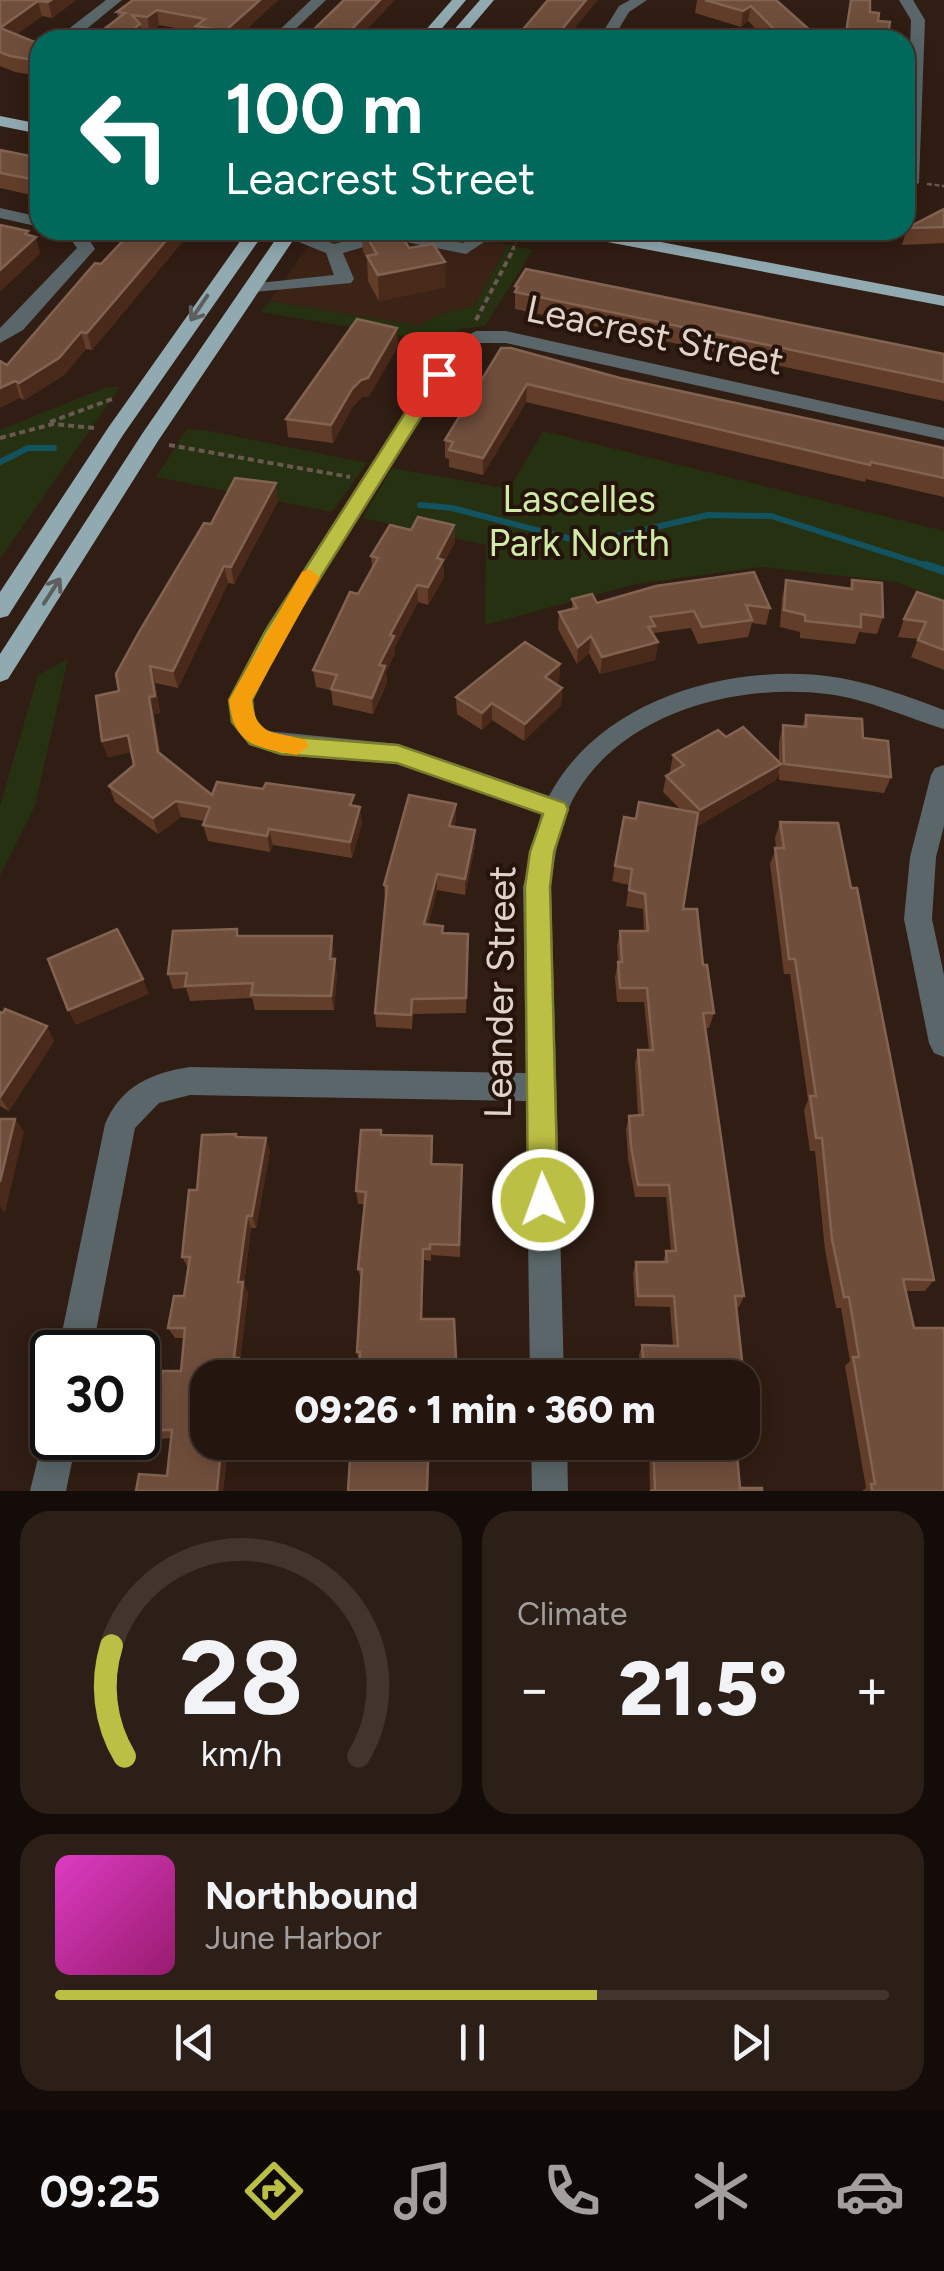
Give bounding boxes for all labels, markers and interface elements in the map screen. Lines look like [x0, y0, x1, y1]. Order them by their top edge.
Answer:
text: 100 m [225, 66, 423, 151]
icon: left [60, 70, 190, 200]
text: Leacrest Street [225, 151, 535, 205]
street label: Leacrest Street [522, 285, 788, 385]
one-way arrow [189, 294, 210, 322]
pin [397, 332, 482, 417]
icon: arrive [412, 347, 467, 402]
park label: Lascelles Park North [488, 476, 670, 566]
one-way arrow [42, 577, 63, 606]
street label: Leander Street [475, 865, 525, 1119]
position arrow [491, 1148, 595, 1252]
speed limit sign: 30 [30, 1330, 160, 1460]
text: 09:26 · 1 min · 360 m [294, 1387, 656, 1433]
text: Climate [517, 1595, 628, 1633]
text: 28 [179, 1615, 303, 1740]
text: 21.5° [619, 1644, 787, 1734]
text: − [517, 1656, 551, 1722]
text: + [855, 1656, 889, 1722]
text: km/h [200, 1732, 282, 1775]
text: Northbound [205, 1873, 418, 1919]
text: June Harbor [205, 1919, 382, 1957]
icon: previous [167, 2015, 222, 2070]
icon: pause [445, 2015, 500, 2070]
icon: next [723, 2015, 778, 2070]
icon: directions [239, 2156, 309, 2226]
icon: music [388, 2156, 458, 2226]
icon: phone [537, 2156, 607, 2226]
icon: climate [686, 2156, 756, 2226]
icon: car [835, 2156, 905, 2226]
text: 09:25 [39, 2164, 160, 2218]

